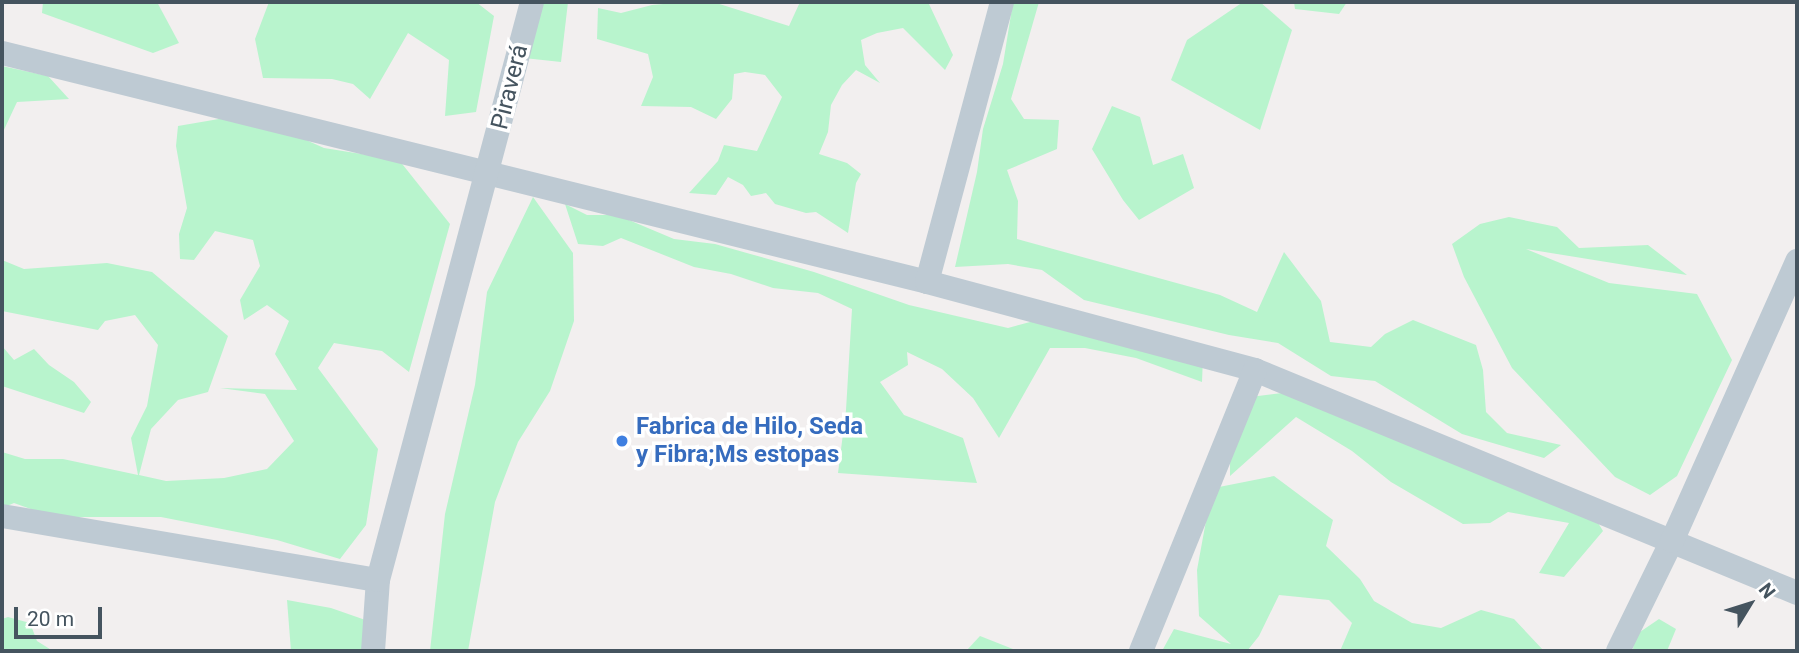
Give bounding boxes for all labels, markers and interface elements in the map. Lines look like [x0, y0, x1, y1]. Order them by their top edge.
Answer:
street label: Piraverá [486, 42, 534, 132]
place label: Fabrica de Hilo, Seda y Fibra;Ms estopas [636, 413, 863, 469]
marker: Fabrica de Hilo, Seda y Fibra;Ms estopas [614, 433, 630, 449]
north arrow [1715, 569, 1785, 639]
text: N [1754, 578, 1780, 603]
scale bar [18, 594, 105, 638]
text: 20 m [27, 607, 74, 631]

